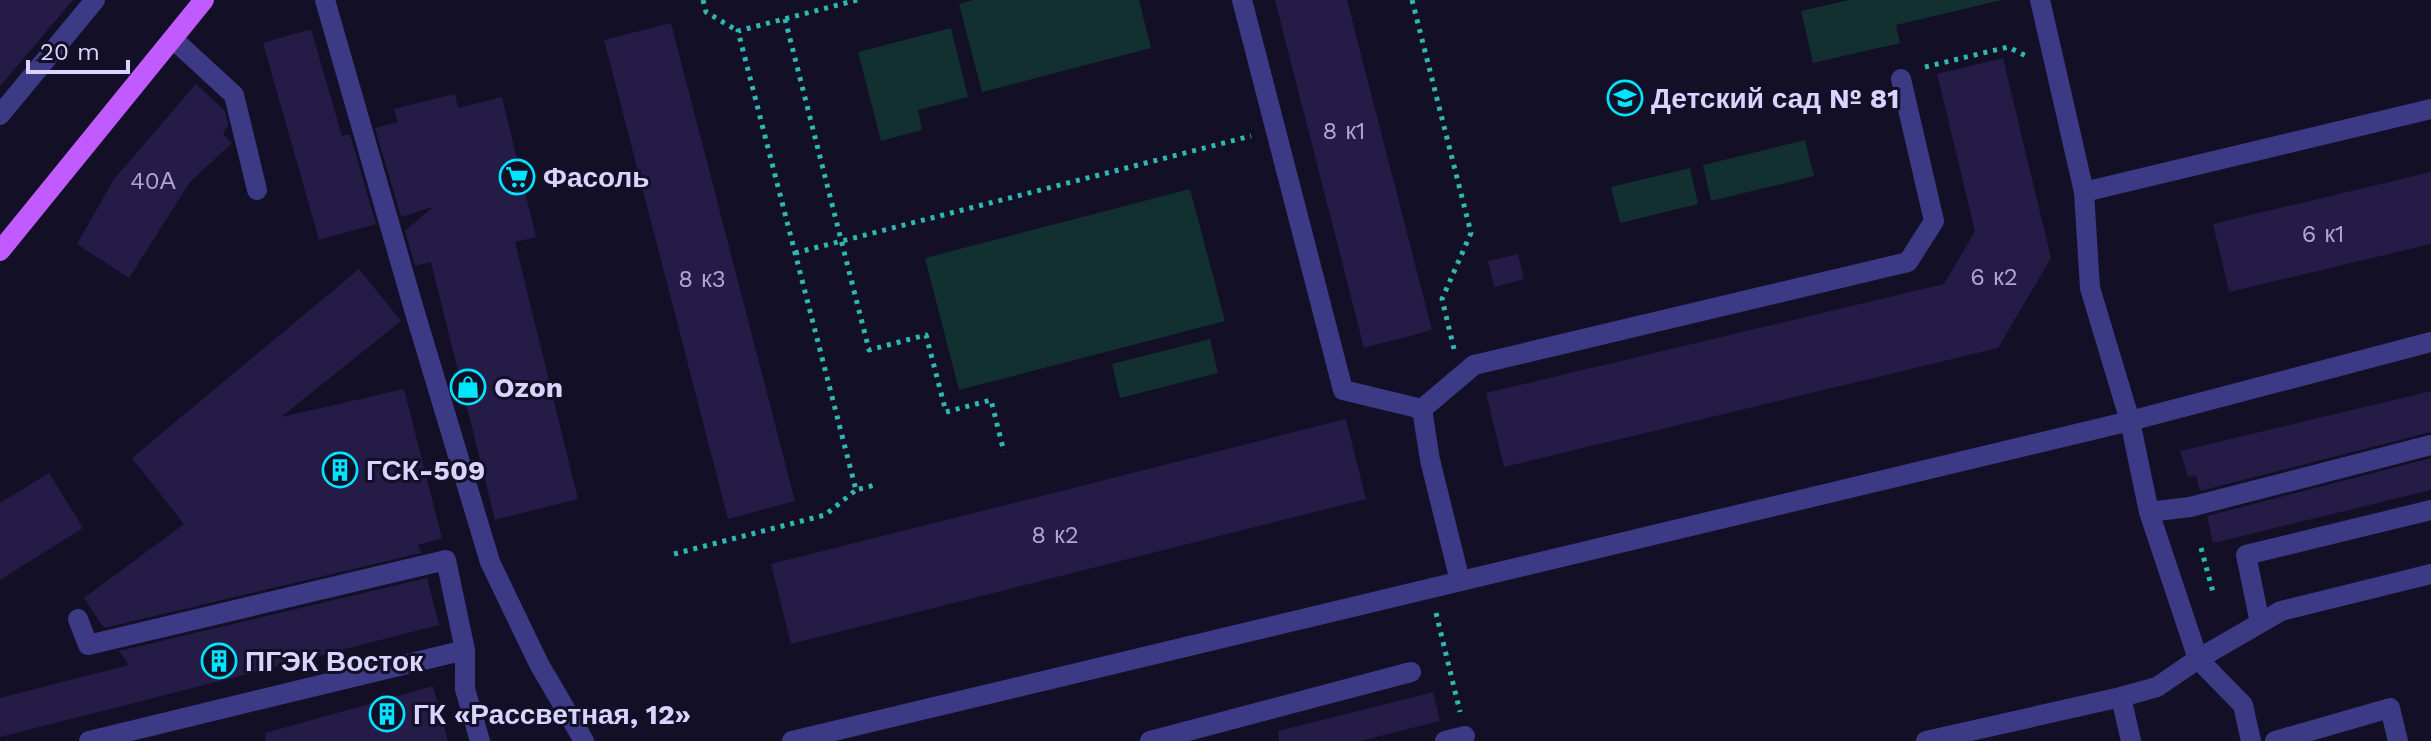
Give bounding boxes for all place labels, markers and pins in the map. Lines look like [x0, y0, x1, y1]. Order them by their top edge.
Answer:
school or university icon: Детский сад № 81 [1606, 79, 1644, 117]
place label: Детский сад № 81 [1651, 82, 1899, 115]
supermarket icon: Фасоль [498, 158, 536, 196]
place label: Фасоль [543, 161, 649, 194]
shop icon: Ozon [449, 368, 487, 406]
place label: Ozon [494, 371, 563, 404]
building icon: ГСК-509 [321, 451, 359, 489]
place label: ГСК-509 [366, 454, 485, 487]
building icon: ПГЭК Восток [200, 642, 238, 680]
place label: ПГЭК Восток [245, 645, 424, 678]
building icon: ГК «Рассветная, 12» [368, 695, 406, 733]
place label: ГК «Рассветная, 12» [413, 698, 691, 731]

